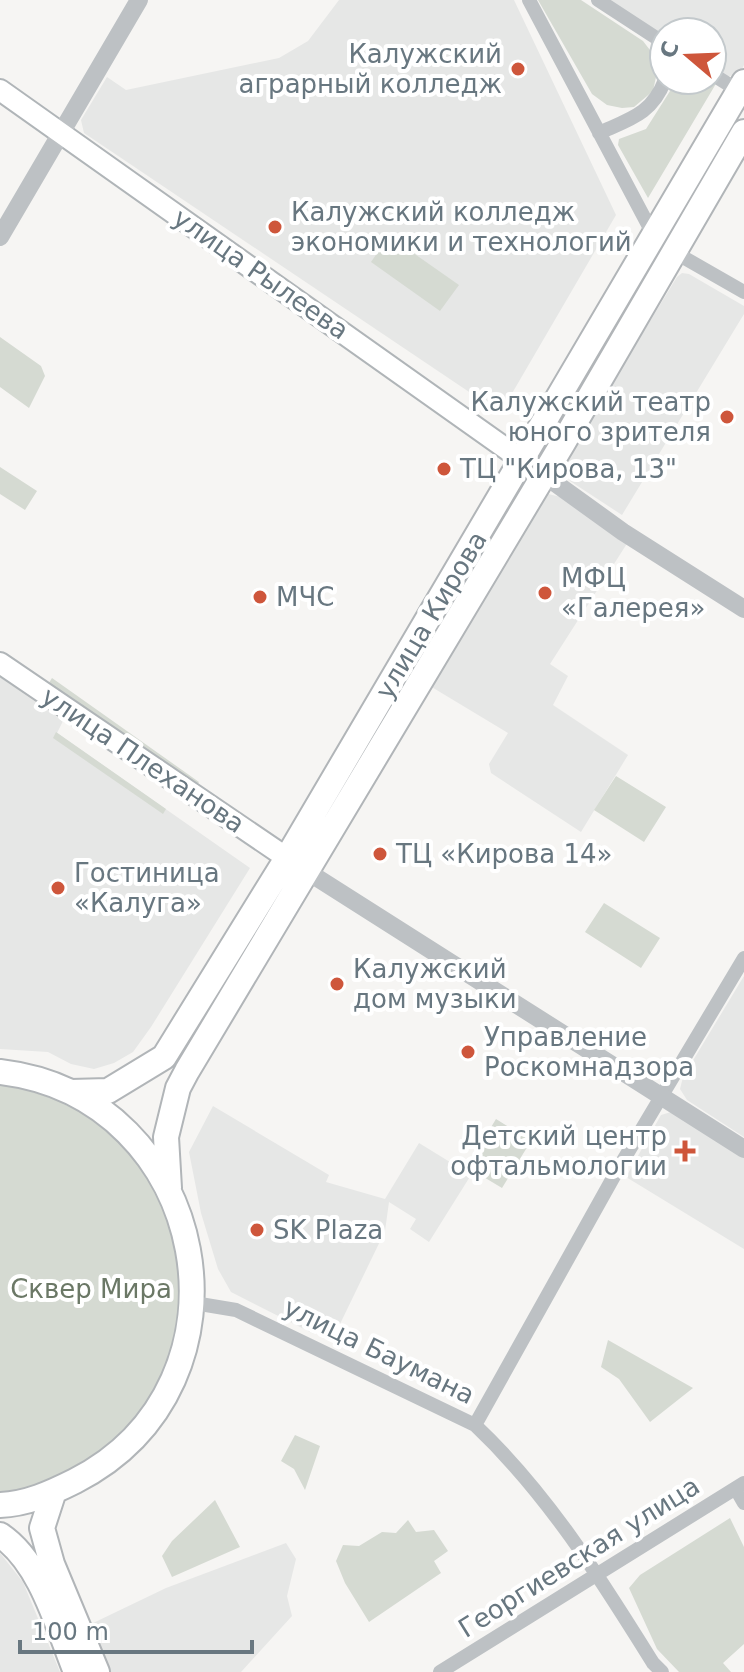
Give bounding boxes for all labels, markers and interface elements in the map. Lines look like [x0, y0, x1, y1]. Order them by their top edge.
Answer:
north arrow [648, 16, 728, 96]
text: С [655, 38, 684, 61]
place label: Калужский аграрный колледж [239, 39, 502, 99]
marker: Калужский аграрный колледж [509, 60, 527, 78]
place label: Калужский колледж экономики и технологий [291, 197, 632, 257]
street label: улица Рылеева [168, 202, 354, 346]
marker: Калужский колледж экономики и технологий [266, 218, 284, 236]
place label: Калужский театр юного зрителя [470, 387, 711, 447]
marker: Калужский театр юного зрителя [718, 408, 736, 426]
place label: ТЦ "Кирова, 13" [459, 454, 677, 484]
marker: ТЦ "Кирова, 13" [435, 460, 453, 478]
street label: улица Кирова [369, 526, 493, 704]
place label: МФЦ «Галерея» [561, 563, 705, 623]
place label: МЧС [276, 582, 334, 612]
marker: МФЦ «Галерея» [536, 584, 554, 602]
marker: МЧС [251, 588, 269, 606]
street label: улица Плеханова [36, 681, 250, 839]
place label: ТЦ «Кирова 14» [395, 839, 613, 869]
marker: ТЦ «Кирова 14» [371, 845, 389, 863]
place label: Гостиница «Калуга» [74, 858, 220, 918]
marker: Гостиница «Калуга» [49, 879, 67, 897]
place label: Калужский дом музыки [353, 954, 517, 1014]
marker: Калужский дом музыки [328, 975, 346, 993]
place label: Управление Роскомнадзора [484, 1022, 694, 1082]
marker: Управление Роскомнадзора [459, 1043, 477, 1061]
place label: Детский центр офтальмологии [450, 1121, 667, 1181]
marker: Детский центр офтальмологии [674, 1140, 696, 1162]
place label: SK Plaza [273, 1215, 383, 1245]
marker: SK Plaza [248, 1221, 266, 1239]
park label: Сквер Мира [10, 1274, 172, 1304]
street label: улица Баумана [279, 1292, 479, 1410]
street label: Георгиевская улица [453, 1470, 705, 1644]
scale bar [20, 1604, 252, 1654]
text: 100 m [32, 1618, 109, 1646]

